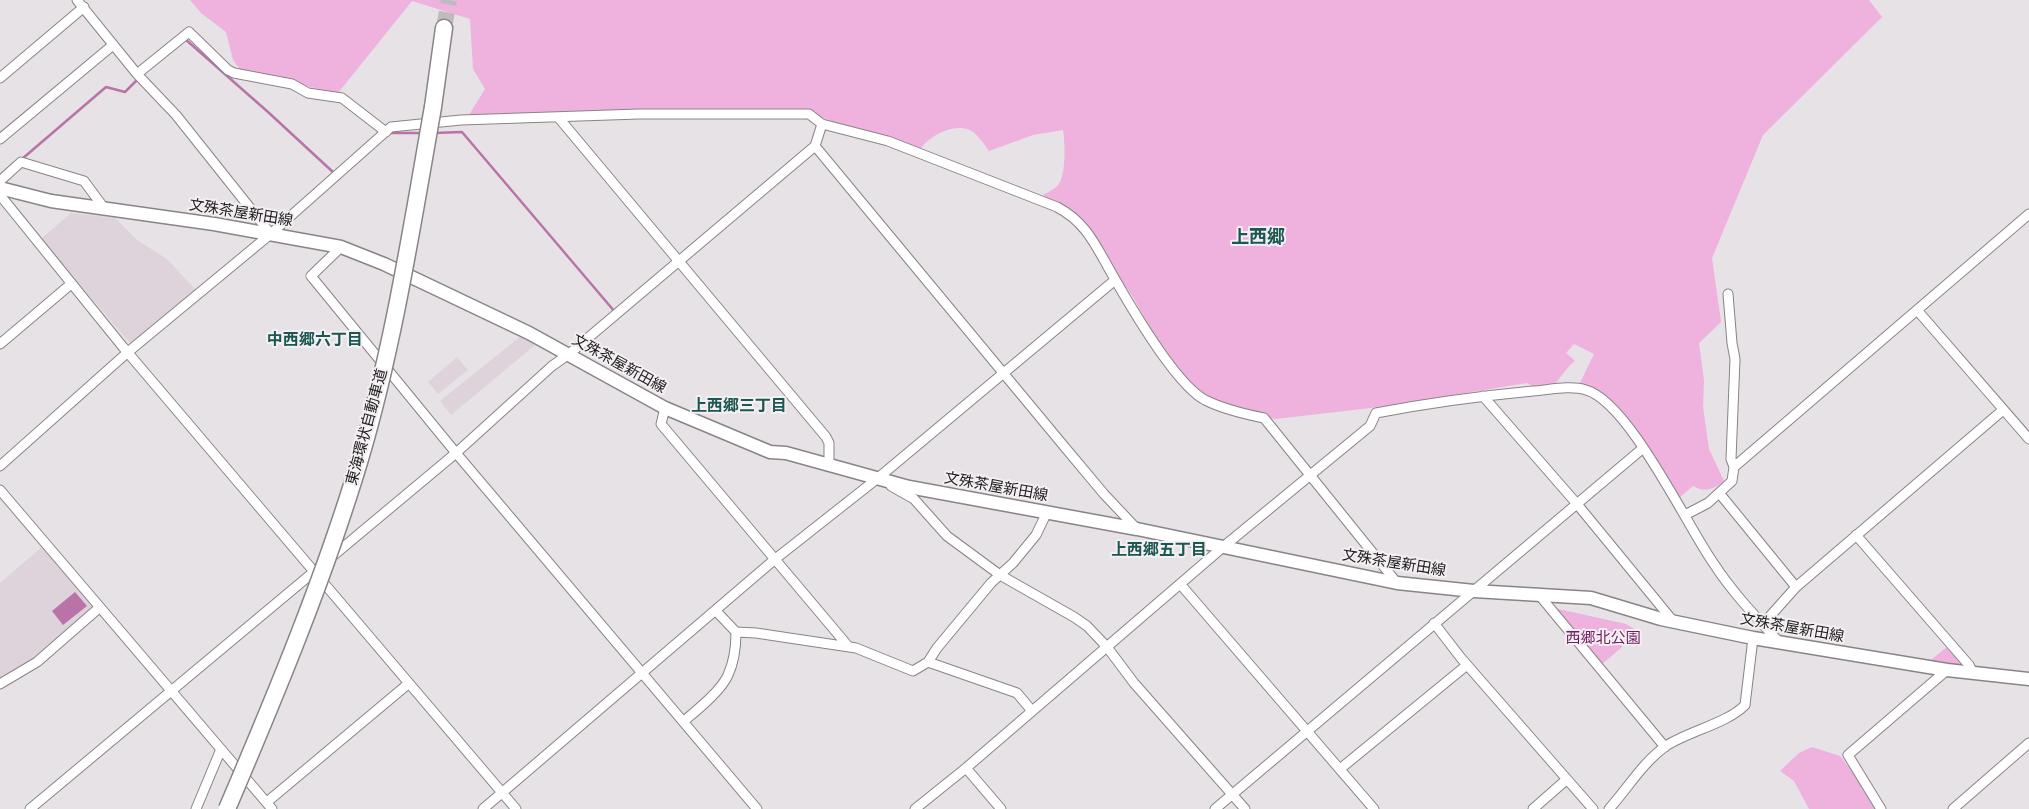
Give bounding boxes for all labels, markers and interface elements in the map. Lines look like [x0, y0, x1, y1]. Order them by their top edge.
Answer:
street label: 文殊茶屋新田線 [188, 196, 294, 230]
district label: 上西郷 [1231, 227, 1285, 249]
district label: 中西郷六丁目 [267, 330, 363, 350]
street label: 文殊茶屋新田線 [569, 331, 669, 397]
street label: 東海環状自動車道 [343, 367, 391, 487]
district label: 上西郷三丁目 [691, 396, 787, 416]
street label: 文殊茶屋新田線 [943, 469, 1049, 505]
district label: 上西郷五丁目 [1111, 540, 1207, 560]
street label: 文殊茶屋新田線 [1341, 546, 1447, 580]
street label: 文殊茶屋新田線 [1739, 610, 1845, 646]
park label: 西郷北公園 [1566, 629, 1640, 647]

